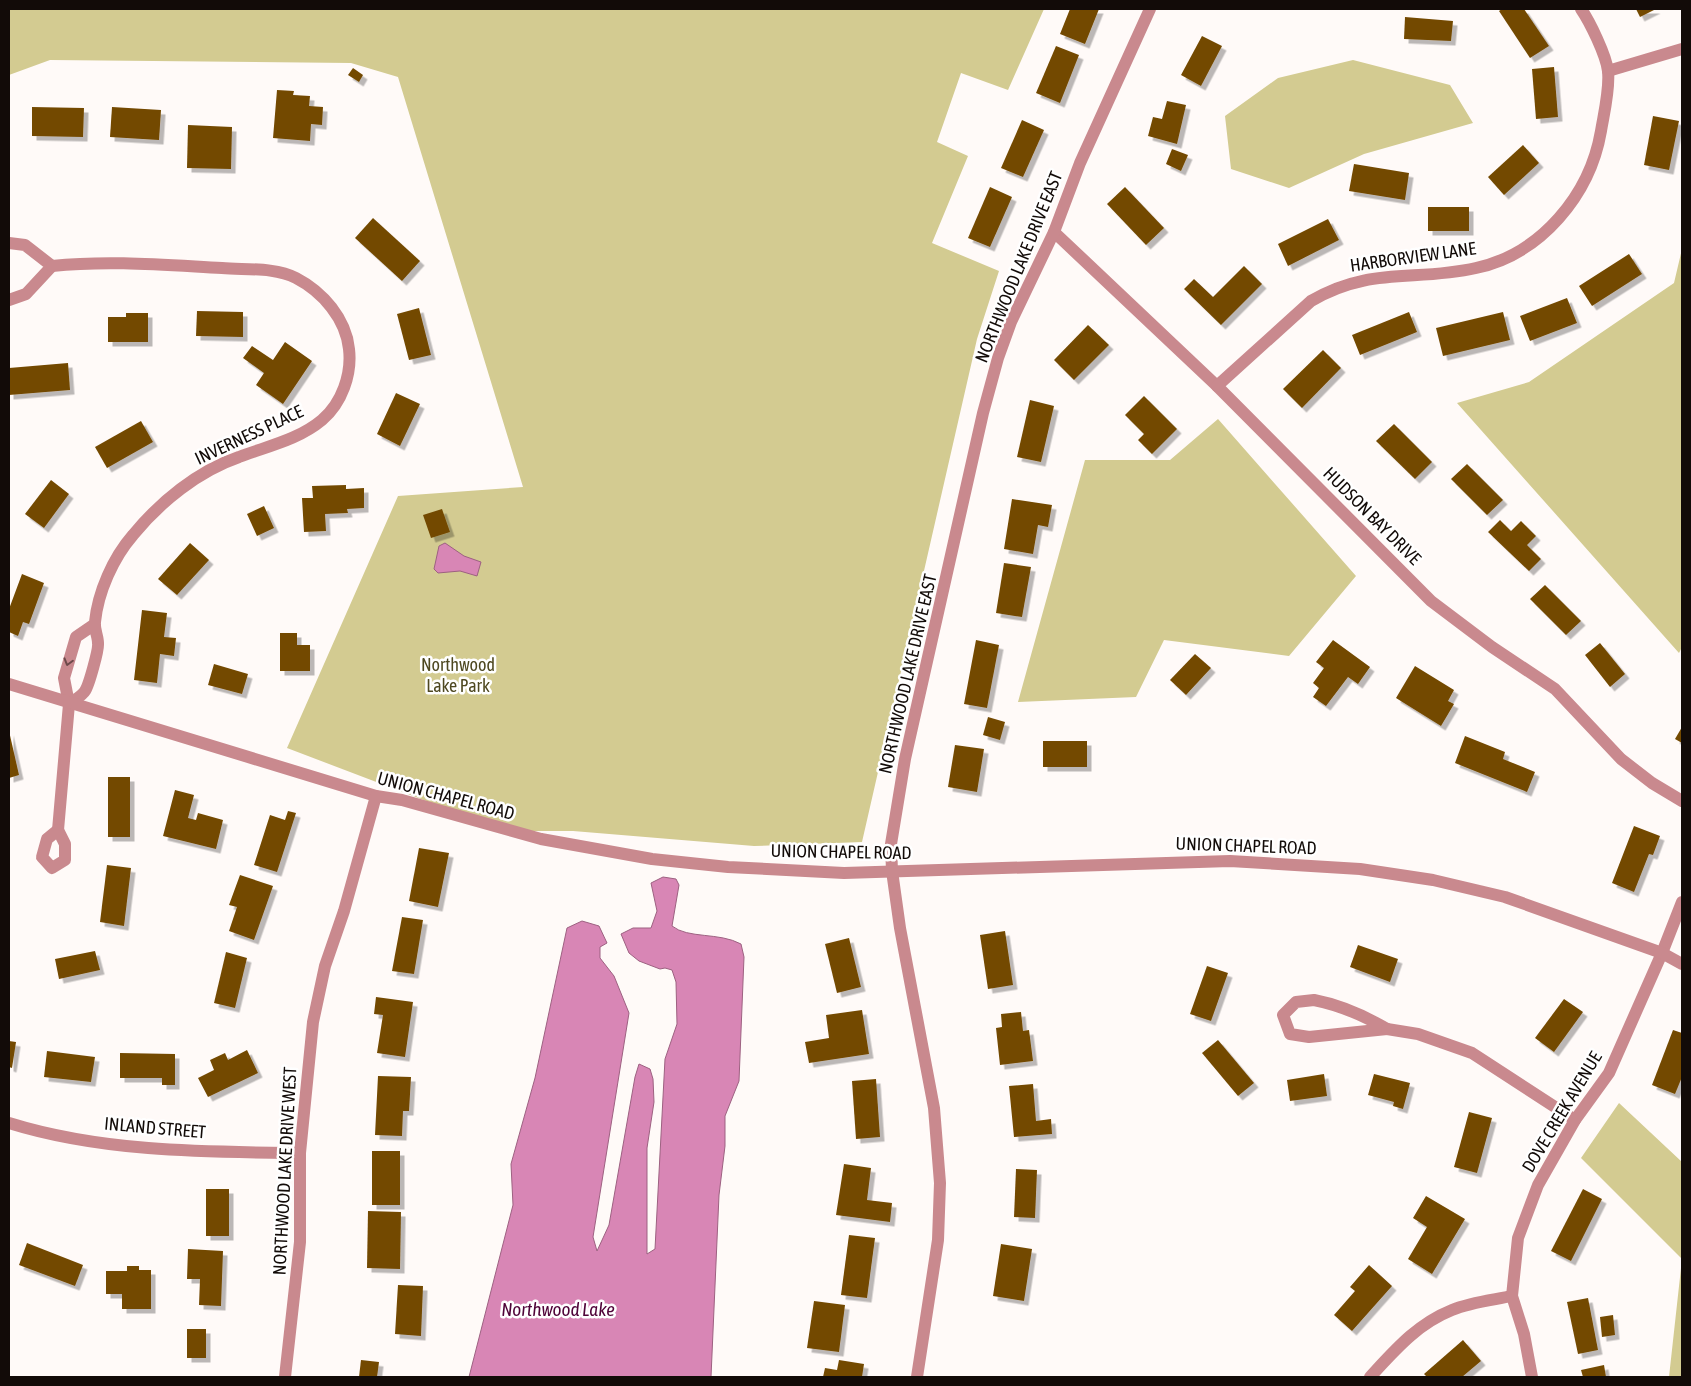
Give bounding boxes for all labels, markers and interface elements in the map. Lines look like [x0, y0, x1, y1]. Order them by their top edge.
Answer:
street label: NORTHWOOD LAKE DRIVE EAST [971, 168, 1067, 365]
street label: HARBORVIEW LANE [1349, 237, 1478, 276]
street label: INVERNESS PLACE [191, 400, 307, 469]
street label: HUDSON BAY DRIVE [1319, 462, 1426, 569]
street label: NORTHWOOD LAKE DRIVE EAST [874, 572, 941, 776]
park label: Northwood Lake Park [421, 654, 495, 696]
one-way arrow [64, 657, 74, 666]
street label: UNION CHAPEL ROAD [375, 767, 517, 824]
street label: UNION CHAPEL ROAD [1175, 833, 1317, 858]
street label: UNION CHAPEL ROAD [770, 840, 912, 863]
street label: DOVE CREEK AVENUE [1517, 1047, 1606, 1176]
street label: NORTHWOOD LAKE DRIVE WEST [269, 1066, 300, 1276]
street label: INLAND STREET [103, 1113, 207, 1142]
water label: Northwood Lake [501, 1298, 615, 1320]

